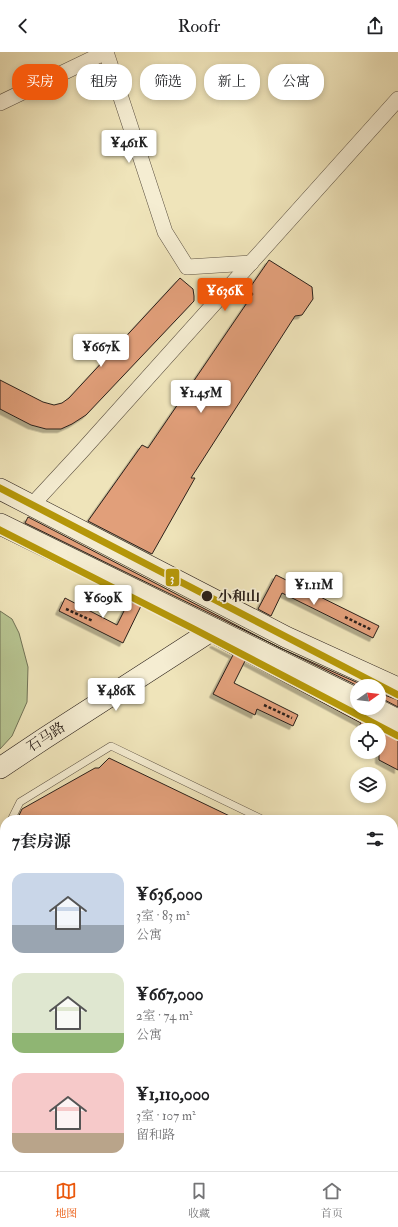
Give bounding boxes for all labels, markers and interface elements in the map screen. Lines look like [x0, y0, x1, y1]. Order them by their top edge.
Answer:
icon: back [12, 15, 34, 37]
text: Roofr [178, 15, 220, 38]
icon: share [364, 15, 386, 37]
chip: 买房 [12, 64, 68, 100]
chip: 租房 [76, 64, 132, 100]
chip: 筛选 [140, 64, 196, 100]
chip: 新上 [204, 64, 260, 100]
chip: 公寓 [268, 64, 324, 100]
pin: ¥461K [101, 130, 157, 164]
text: ¥461K [110, 135, 148, 151]
pin: ¥636K [197, 278, 253, 312]
text: ¥636K [207, 283, 243, 299]
pin: ¥667K [73, 334, 129, 368]
text: ¥667K [82, 339, 120, 355]
pin: ¥1.45M [168, 380, 234, 414]
text: ¥1.45M [180, 385, 222, 401]
line badge: 3 [165, 568, 180, 587]
text: 3 [170, 572, 174, 585]
pin: ¥1.11M [281, 572, 347, 606]
text: ¥1.11M [295, 577, 333, 593]
pin: ¥609K [75, 585, 131, 619]
place label: 小和山 [218, 588, 260, 605]
marker: 小和山 [200, 589, 214, 603]
text: ¥609K [84, 590, 122, 606]
pin: ¥486K [88, 678, 144, 712]
north arrow [350, 679, 386, 715]
map controls [350, 679, 386, 803]
text: ¥486K [97, 683, 135, 699]
street label: 石马路 [24, 718, 68, 756]
button: locate [350, 723, 386, 759]
button: layers [350, 767, 386, 803]
icon: filters [364, 828, 386, 850]
text: 7套房源 [12, 831, 71, 852]
text: ¥636,000 [136, 884, 203, 905]
icon: home [44, 889, 92, 937]
text: 3室 · 83 m² [136, 908, 190, 924]
text: 公寓 [136, 927, 162, 943]
text: ¥667,000 [136, 984, 204, 1005]
icon: home [44, 989, 92, 1037]
text: 2室 · 74 m² [136, 1008, 193, 1024]
text: 公寓 [136, 1027, 162, 1043]
text: ¥1,110,000 [136, 1084, 210, 1105]
icon: home [44, 1089, 92, 1137]
text: 3室 · 107 m² [136, 1108, 196, 1124]
text: 留和路 [136, 1127, 175, 1143]
tab: 地图 [55, 1180, 77, 1220]
tab: 收藏 [188, 1180, 210, 1220]
tab: 首页 [321, 1180, 343, 1220]

